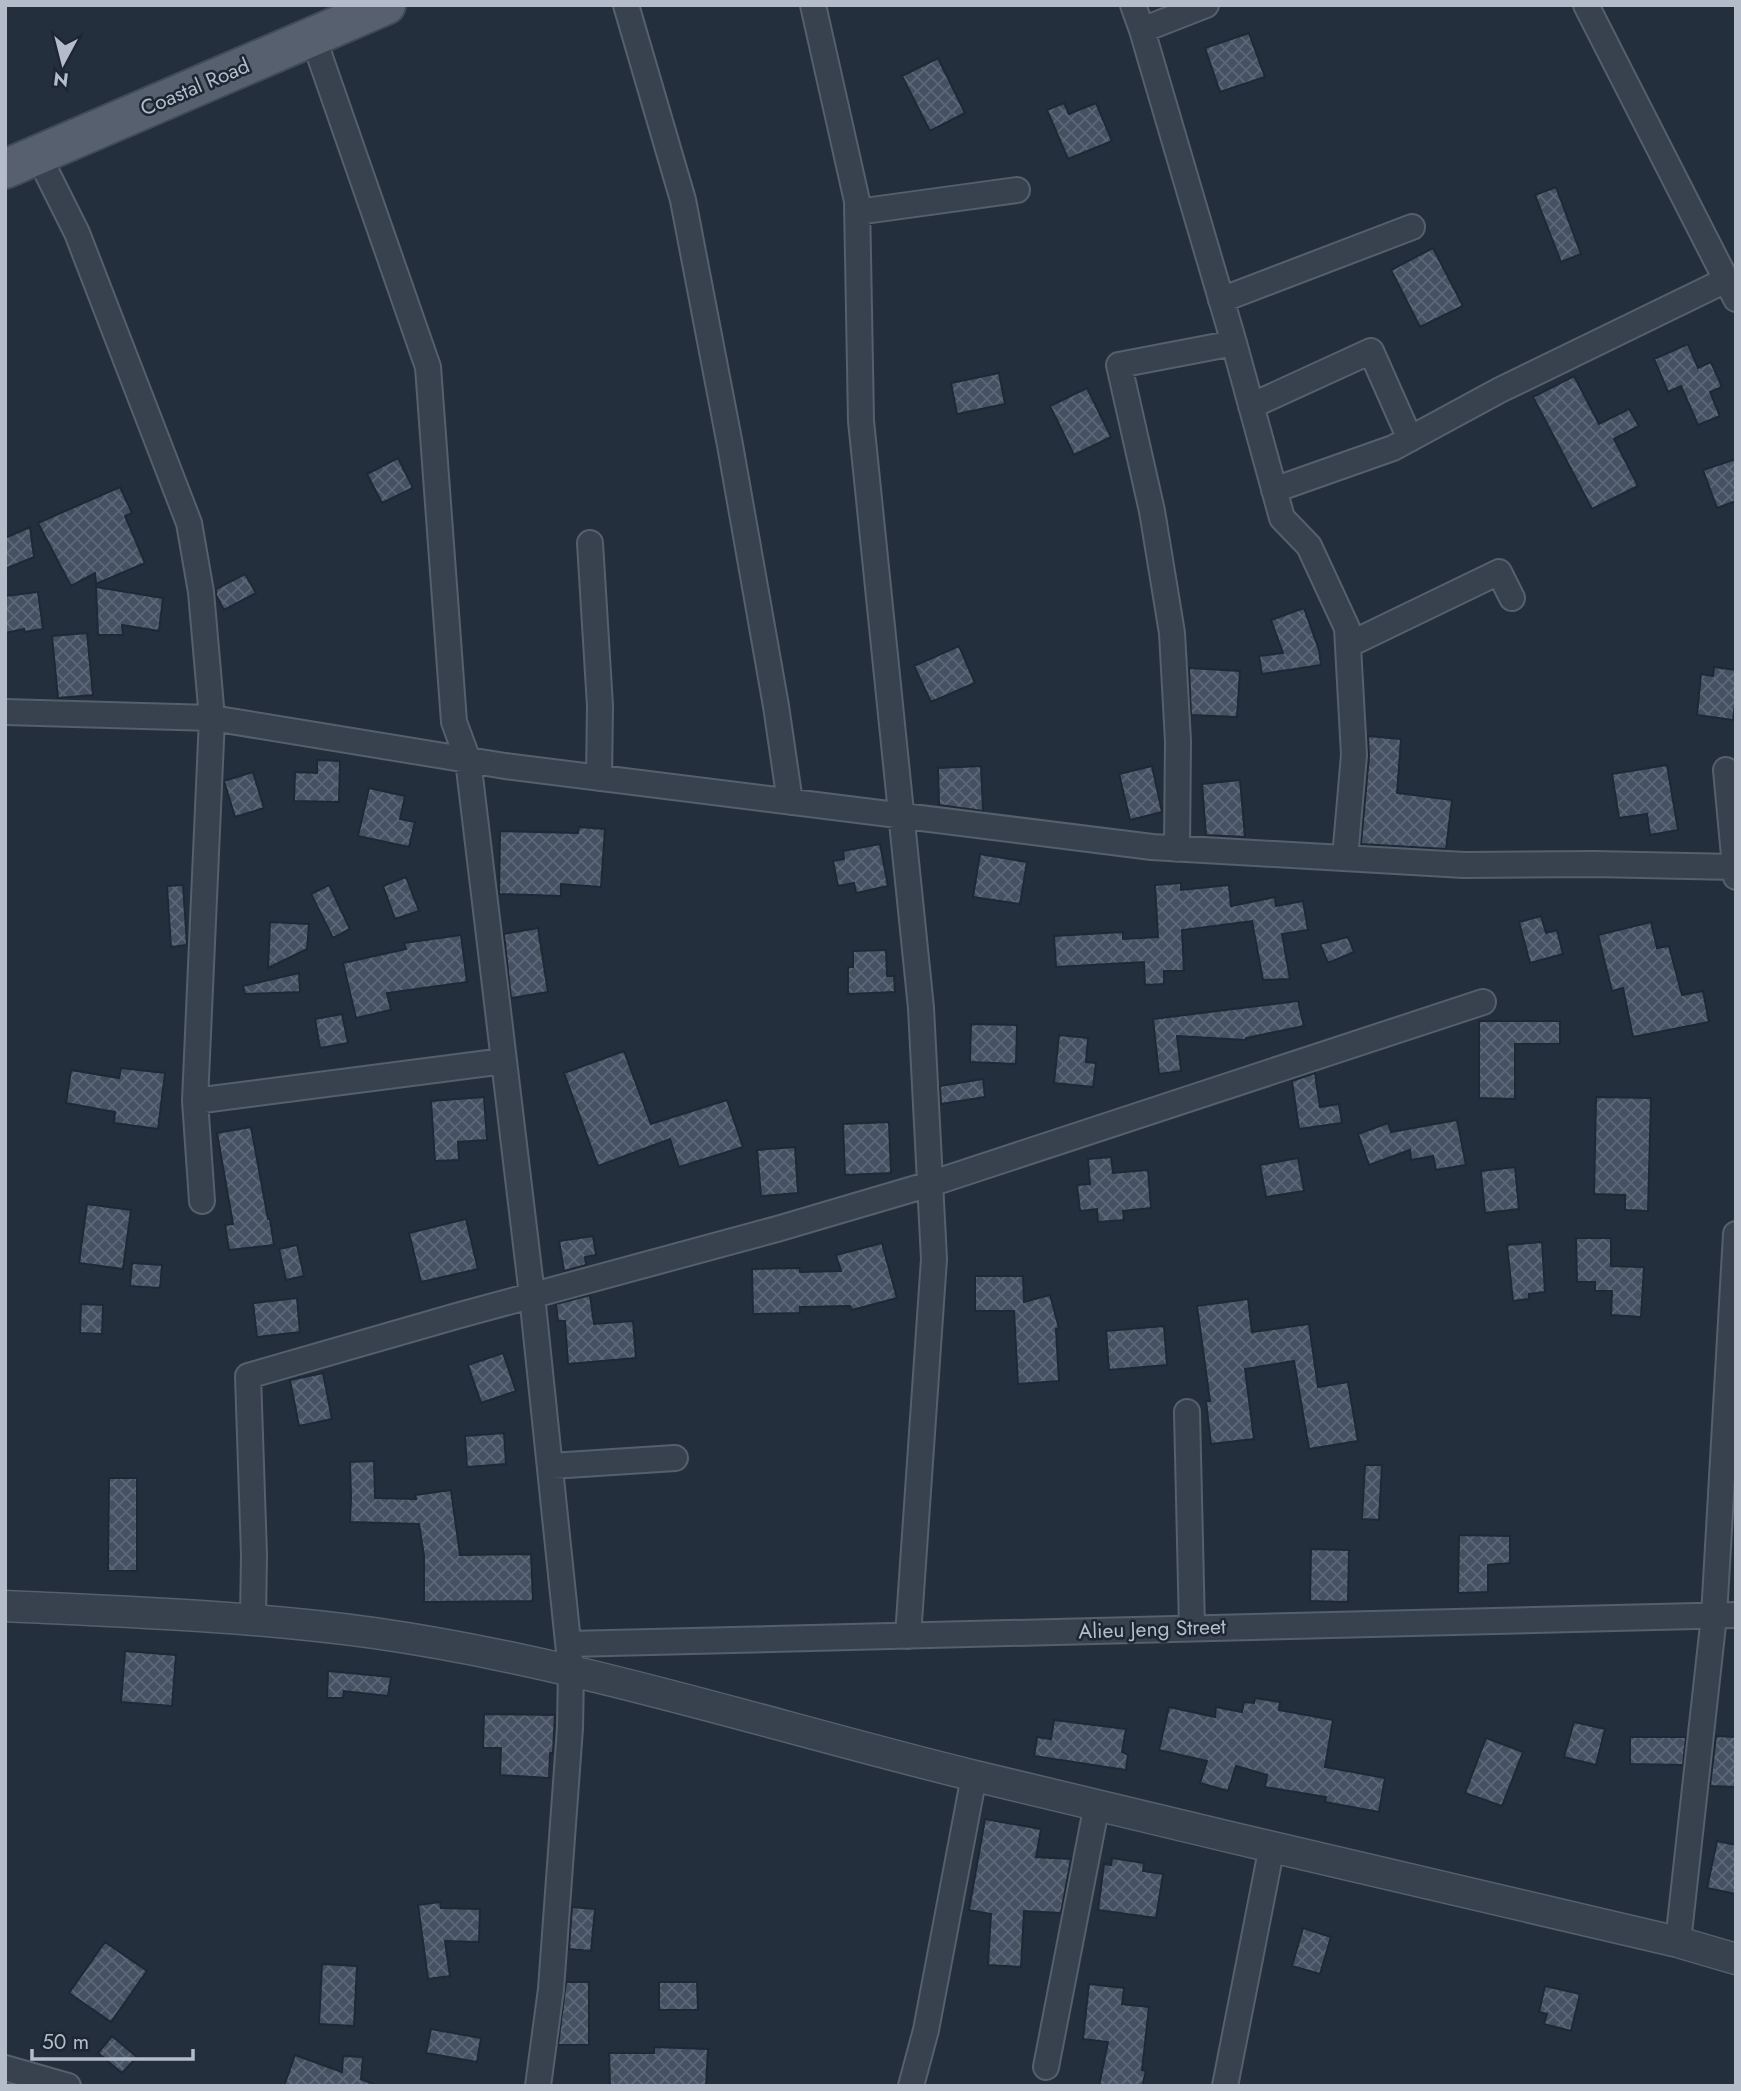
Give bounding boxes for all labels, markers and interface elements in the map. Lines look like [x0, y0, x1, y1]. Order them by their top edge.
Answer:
north arrow [28, 28, 98, 98]
street label: Coastal Road [136, 51, 254, 123]
text: N [52, 65, 70, 94]
street label: Alieu Jeng Street [1078, 1611, 1226, 1647]
scale bar [32, 2018, 192, 2062]
text: 50 m [42, 2027, 89, 2057]

